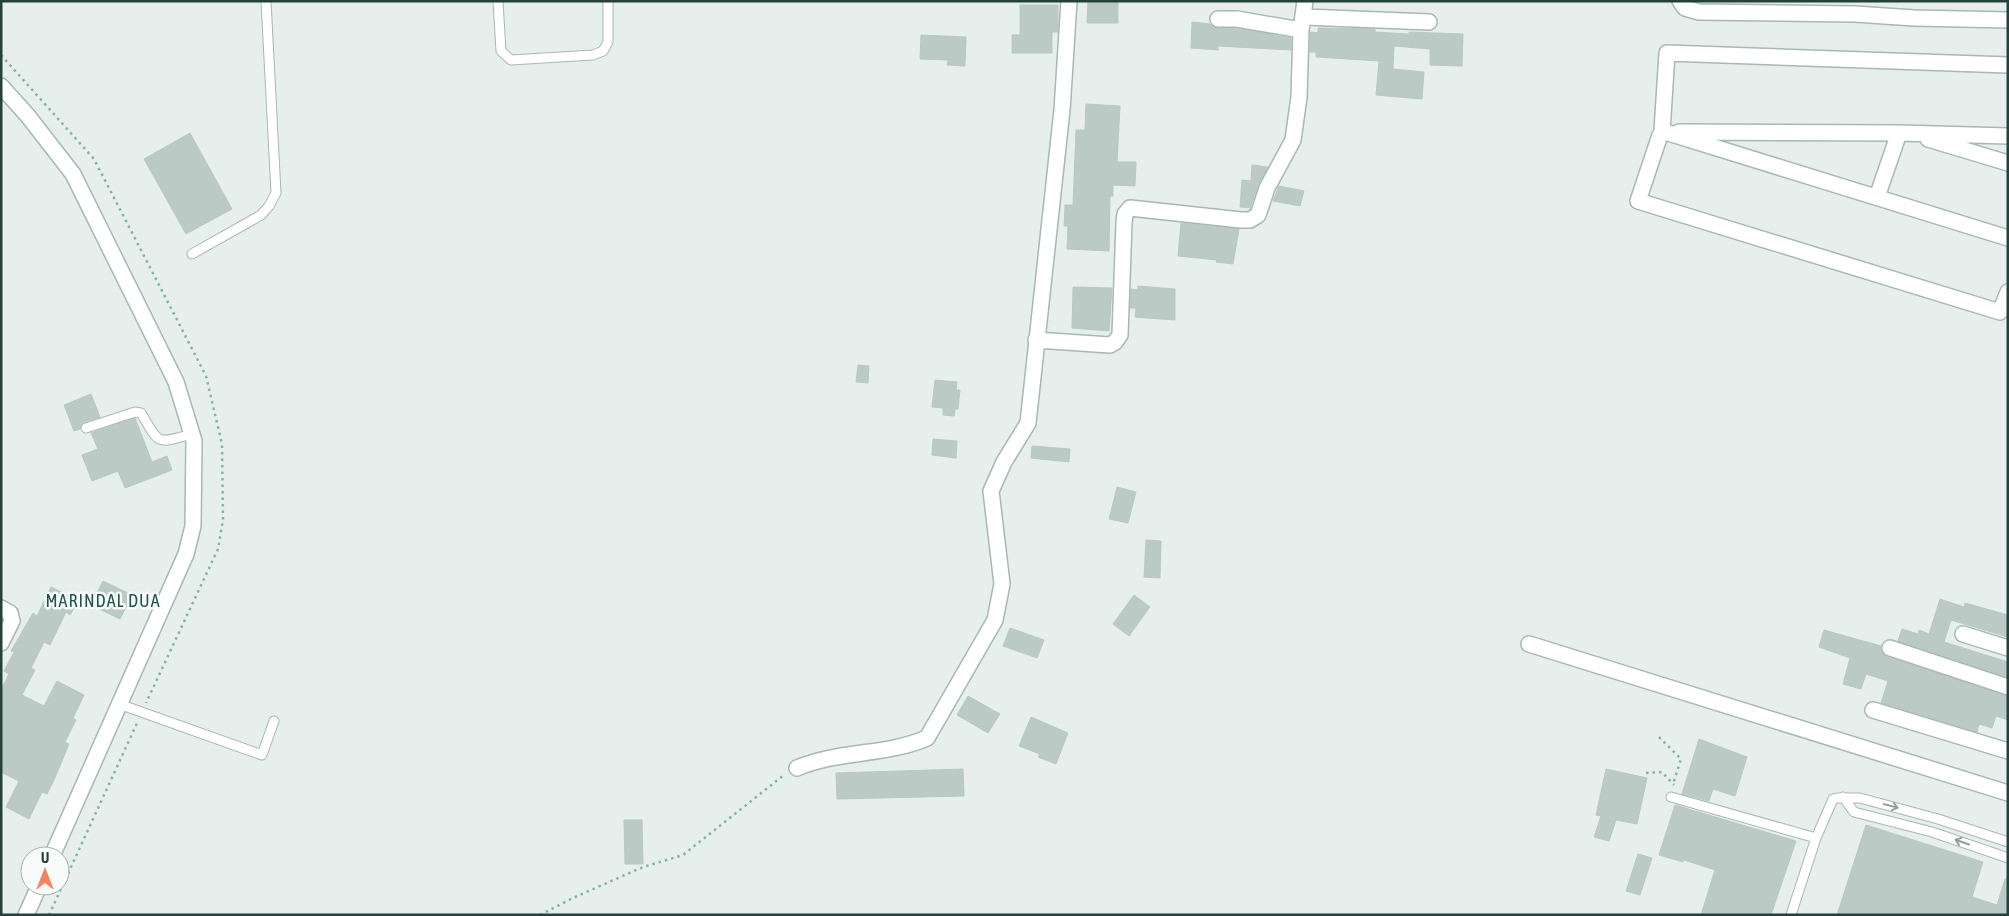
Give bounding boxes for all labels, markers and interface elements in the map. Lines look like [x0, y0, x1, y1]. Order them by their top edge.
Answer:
district label: MARINDAL DUA [46, 590, 160, 611]
one-way arrow [1882, 802, 1898, 812]
one-way arrow [1954, 837, 1970, 846]
north arrow [20, 846, 70, 896]
text: U [41, 850, 49, 866]

